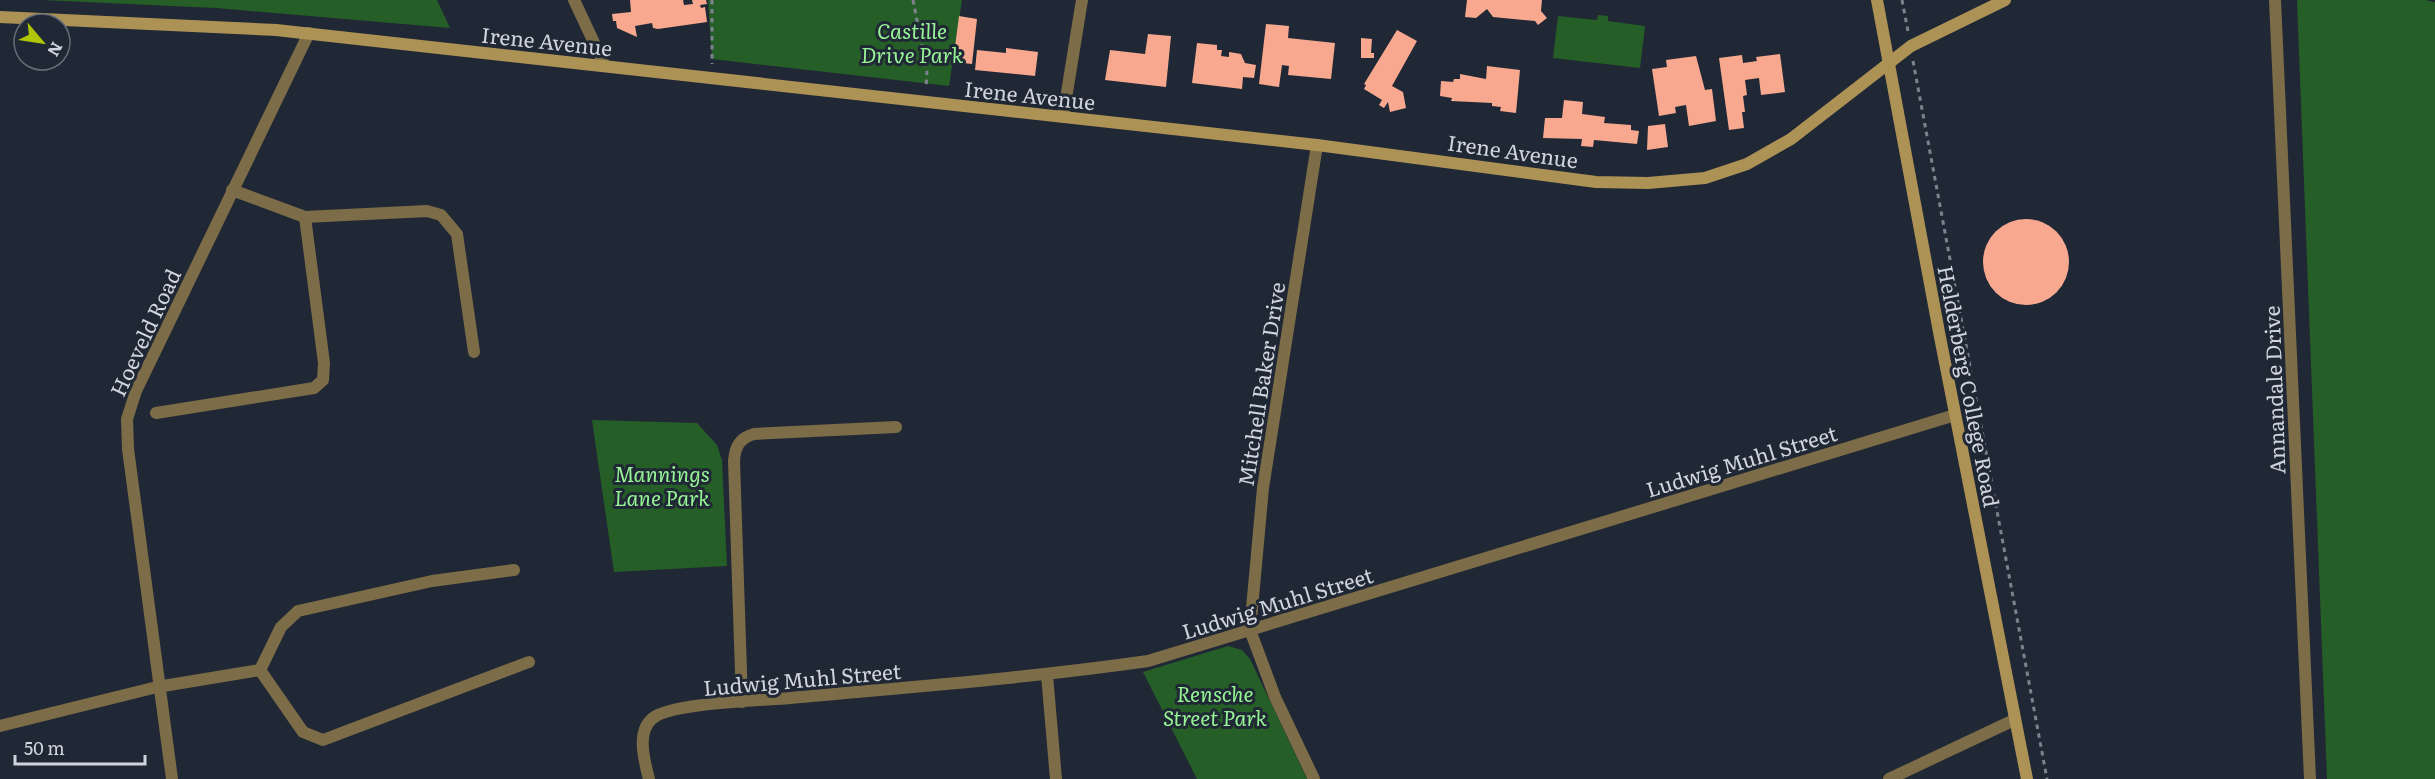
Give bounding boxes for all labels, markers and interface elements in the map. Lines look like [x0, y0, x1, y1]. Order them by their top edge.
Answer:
north arrow [12, 12, 72, 72]
park label: Castille Drive Park [861, 14, 964, 69]
street label: Irene Avenue [480, 18, 614, 62]
text: N [42, 38, 70, 61]
street label: Irene Avenue [963, 72, 1097, 116]
street label: Irene Avenue [1446, 125, 1580, 175]
street label: Helderberg College Road [1931, 262, 2009, 510]
street label: Hoeveld Road [101, 263, 187, 401]
street label: Mitchell Baker Drive [1229, 280, 1291, 488]
street label: Annandale Drive [2255, 305, 2291, 475]
street label: Ludwig Muhl Street [1642, 416, 1841, 504]
park label: Mannings Lane Park [614, 457, 710, 512]
street label: Ludwig Muhl Street [1178, 558, 1377, 646]
street label: Ludwig Muhl Street [702, 654, 903, 702]
park label: Rensche Street Park [1163, 677, 1267, 732]
scale bar [15, 728, 146, 766]
text: 50 m [24, 734, 65, 761]

